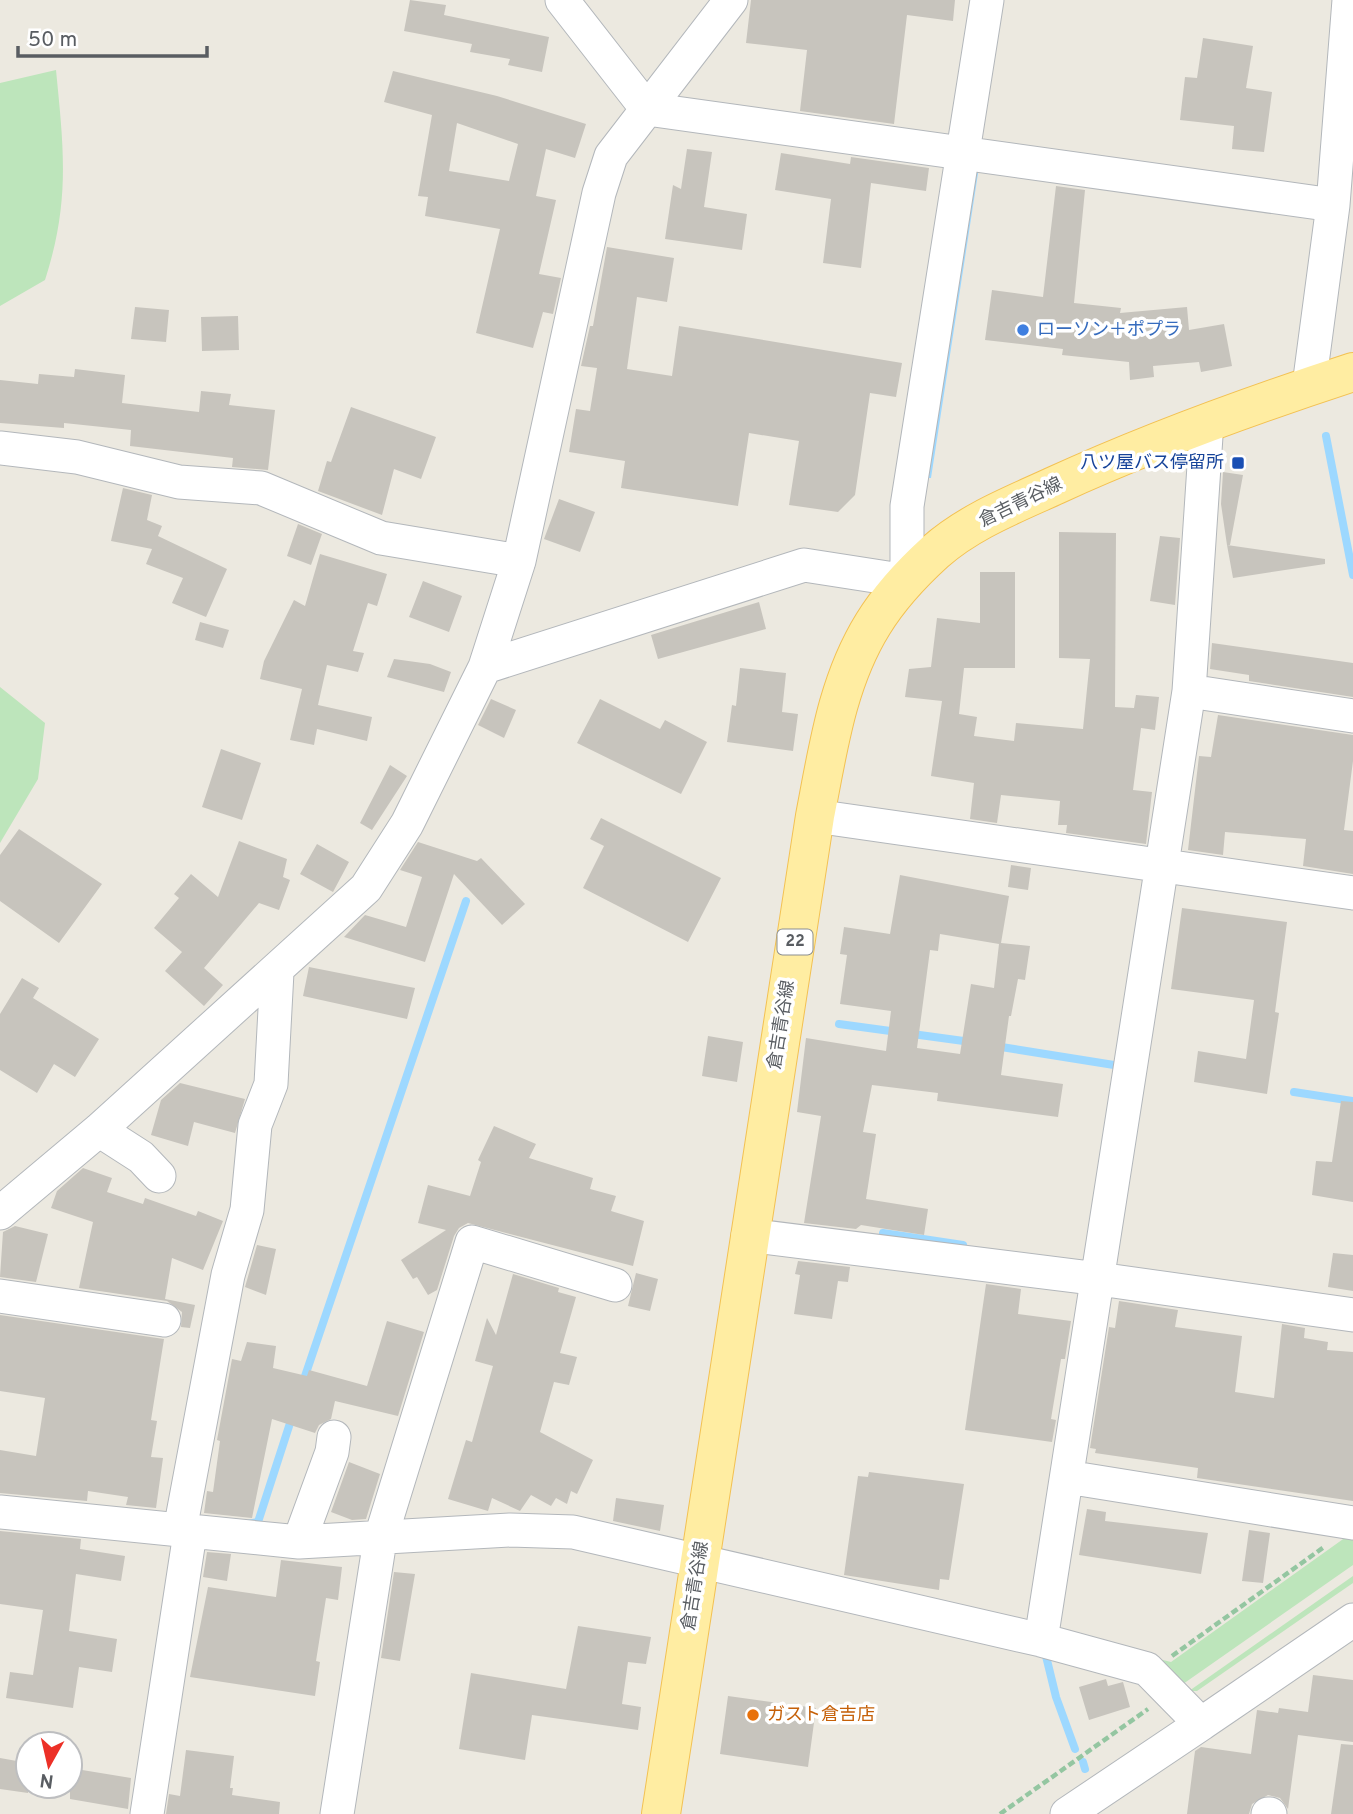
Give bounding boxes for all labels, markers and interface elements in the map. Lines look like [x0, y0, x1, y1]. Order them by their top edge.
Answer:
scale bar [18, 14, 206, 58]
text: 50 m [28, 27, 77, 54]
place label: ローソン＋ポプラ [1037, 319, 1181, 342]
marker: ローソン＋ポプラ [1015, 322, 1031, 338]
place label: 八ツ屋バス停留所 [1080, 452, 1224, 475]
marker: 八ツ屋バス停留所 [1230, 455, 1246, 471]
street label: 倉吉青谷線 [976, 473, 1066, 533]
road number: 22 [778, 930, 812, 954]
street label: 倉吉青谷線 [764, 979, 800, 1071]
street label: 倉吉青谷線 [678, 1540, 714, 1632]
place label: ガスト倉吉店 [767, 1704, 875, 1727]
marker: ガスト倉吉店 [745, 1707, 761, 1723]
north arrow [14, 1730, 84, 1800]
text: N [38, 1767, 55, 1793]

